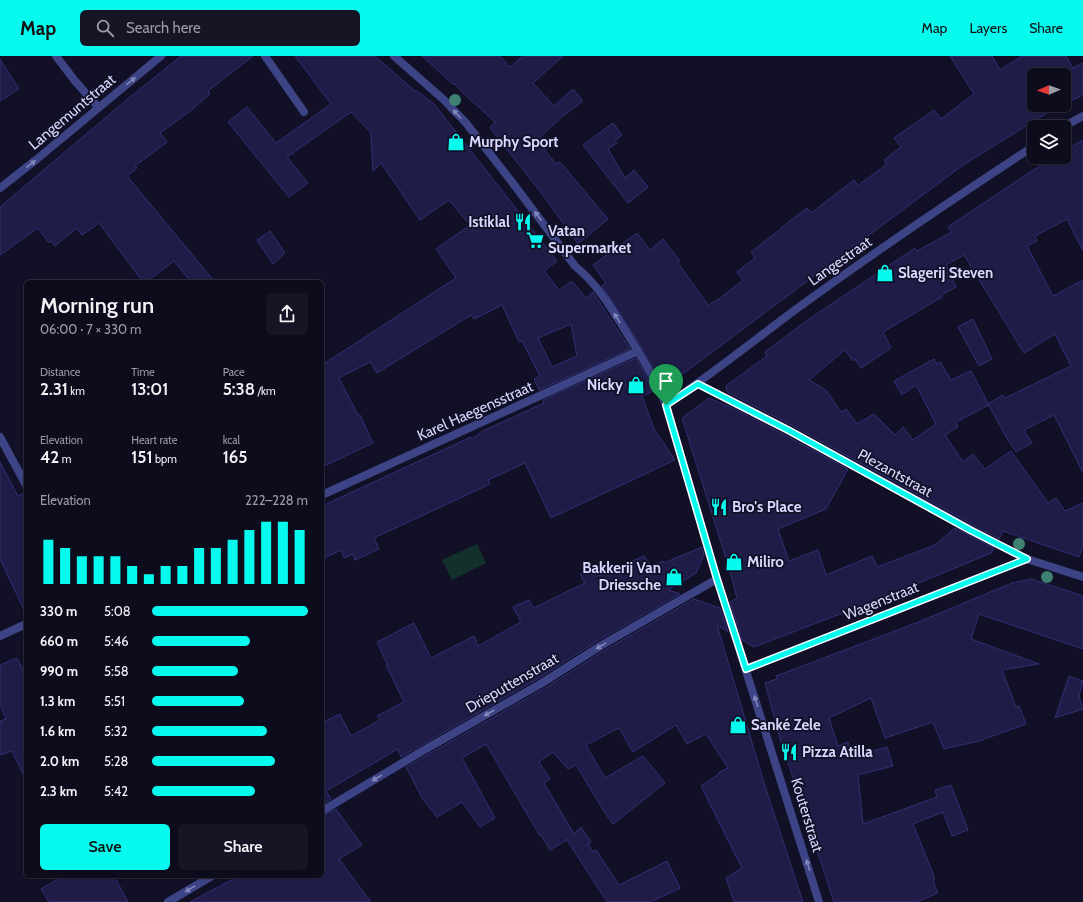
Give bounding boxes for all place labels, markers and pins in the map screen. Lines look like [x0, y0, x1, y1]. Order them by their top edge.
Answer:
shop icon: Murphy Sport [446, 132, 466, 152]
place label: Murphy Sport [469, 133, 558, 151]
restaurant icon: Istiklal [513, 212, 533, 232]
place label: Istiklal [468, 213, 510, 231]
place label: Vatan Supermarket [548, 222, 631, 257]
supermarket icon: Vatan Supermarket [525, 230, 545, 250]
shop icon: Slagerij Steven [875, 263, 895, 283]
place label: Slagerij Steven [898, 264, 993, 282]
pin [649, 364, 683, 405]
shop icon: Nicky [626, 375, 646, 395]
place label: Nicky [587, 376, 624, 394]
restaurant icon: Bro's Place [709, 497, 729, 517]
place label: Bro's Place [732, 498, 802, 516]
shop icon: Miliro [724, 552, 744, 572]
place label: Miliro [747, 553, 784, 571]
place label: Bakkerij Van Driessche [582, 559, 661, 594]
shop icon: Bakkerij Van Driessche [664, 567, 684, 587]
shop icon: Sanké Zele [728, 715, 748, 735]
place label: Sanké Zele [751, 716, 821, 734]
restaurant icon: Pizza Atilla [779, 742, 799, 762]
place label: Pizza Atilla [802, 743, 873, 761]

